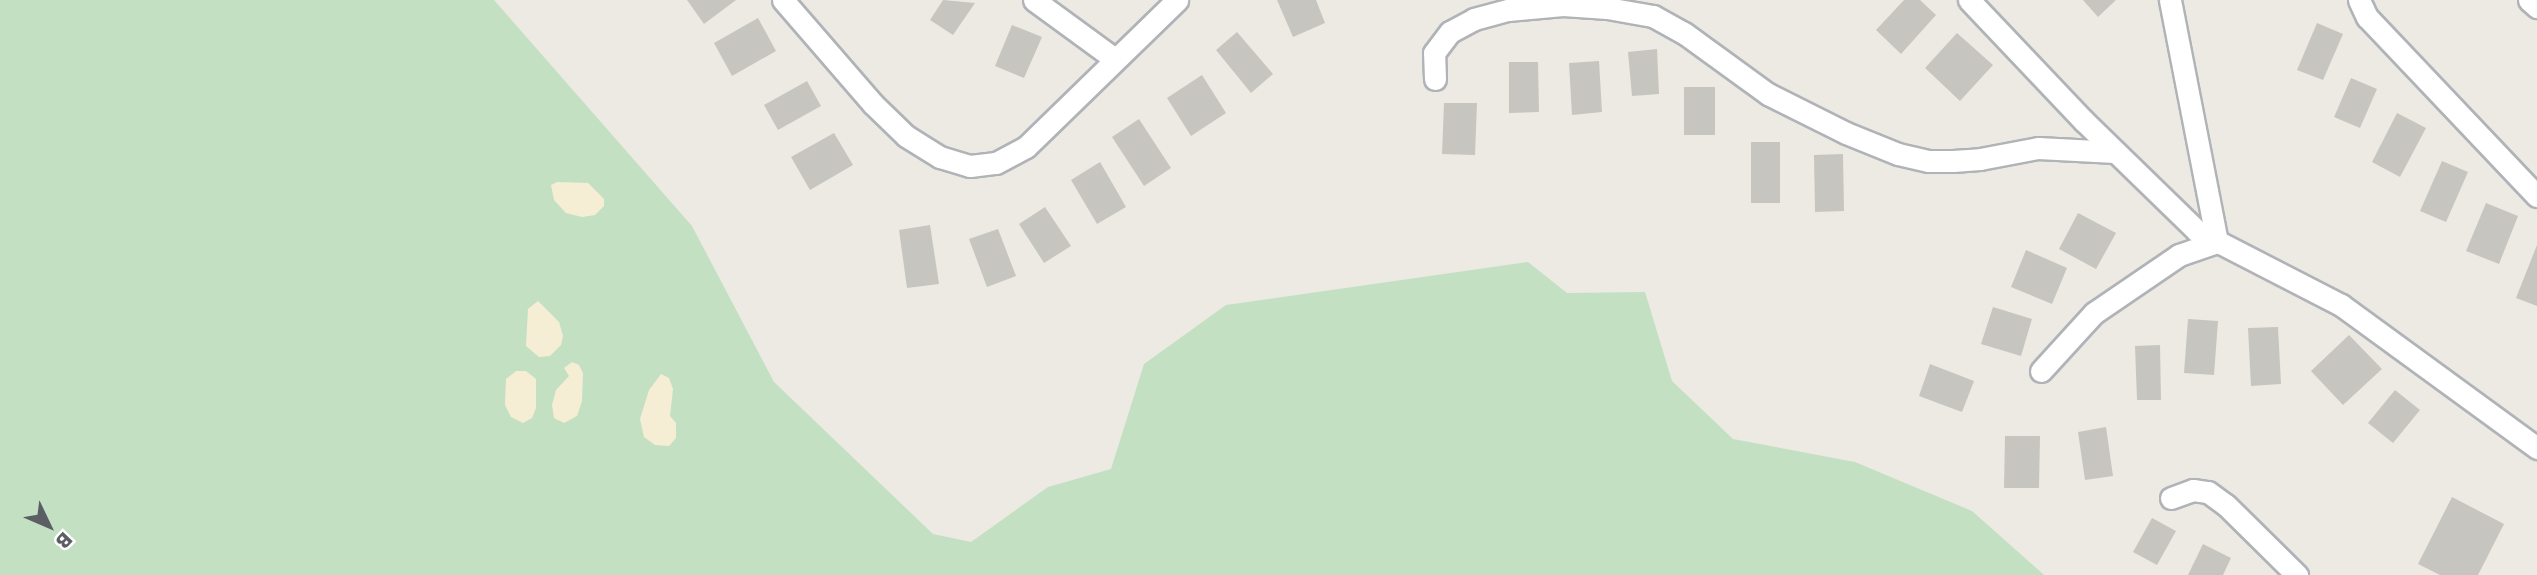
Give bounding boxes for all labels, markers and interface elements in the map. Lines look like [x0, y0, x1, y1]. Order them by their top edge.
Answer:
north arrow [14, 491, 84, 561]
text: B [51, 528, 77, 553]

